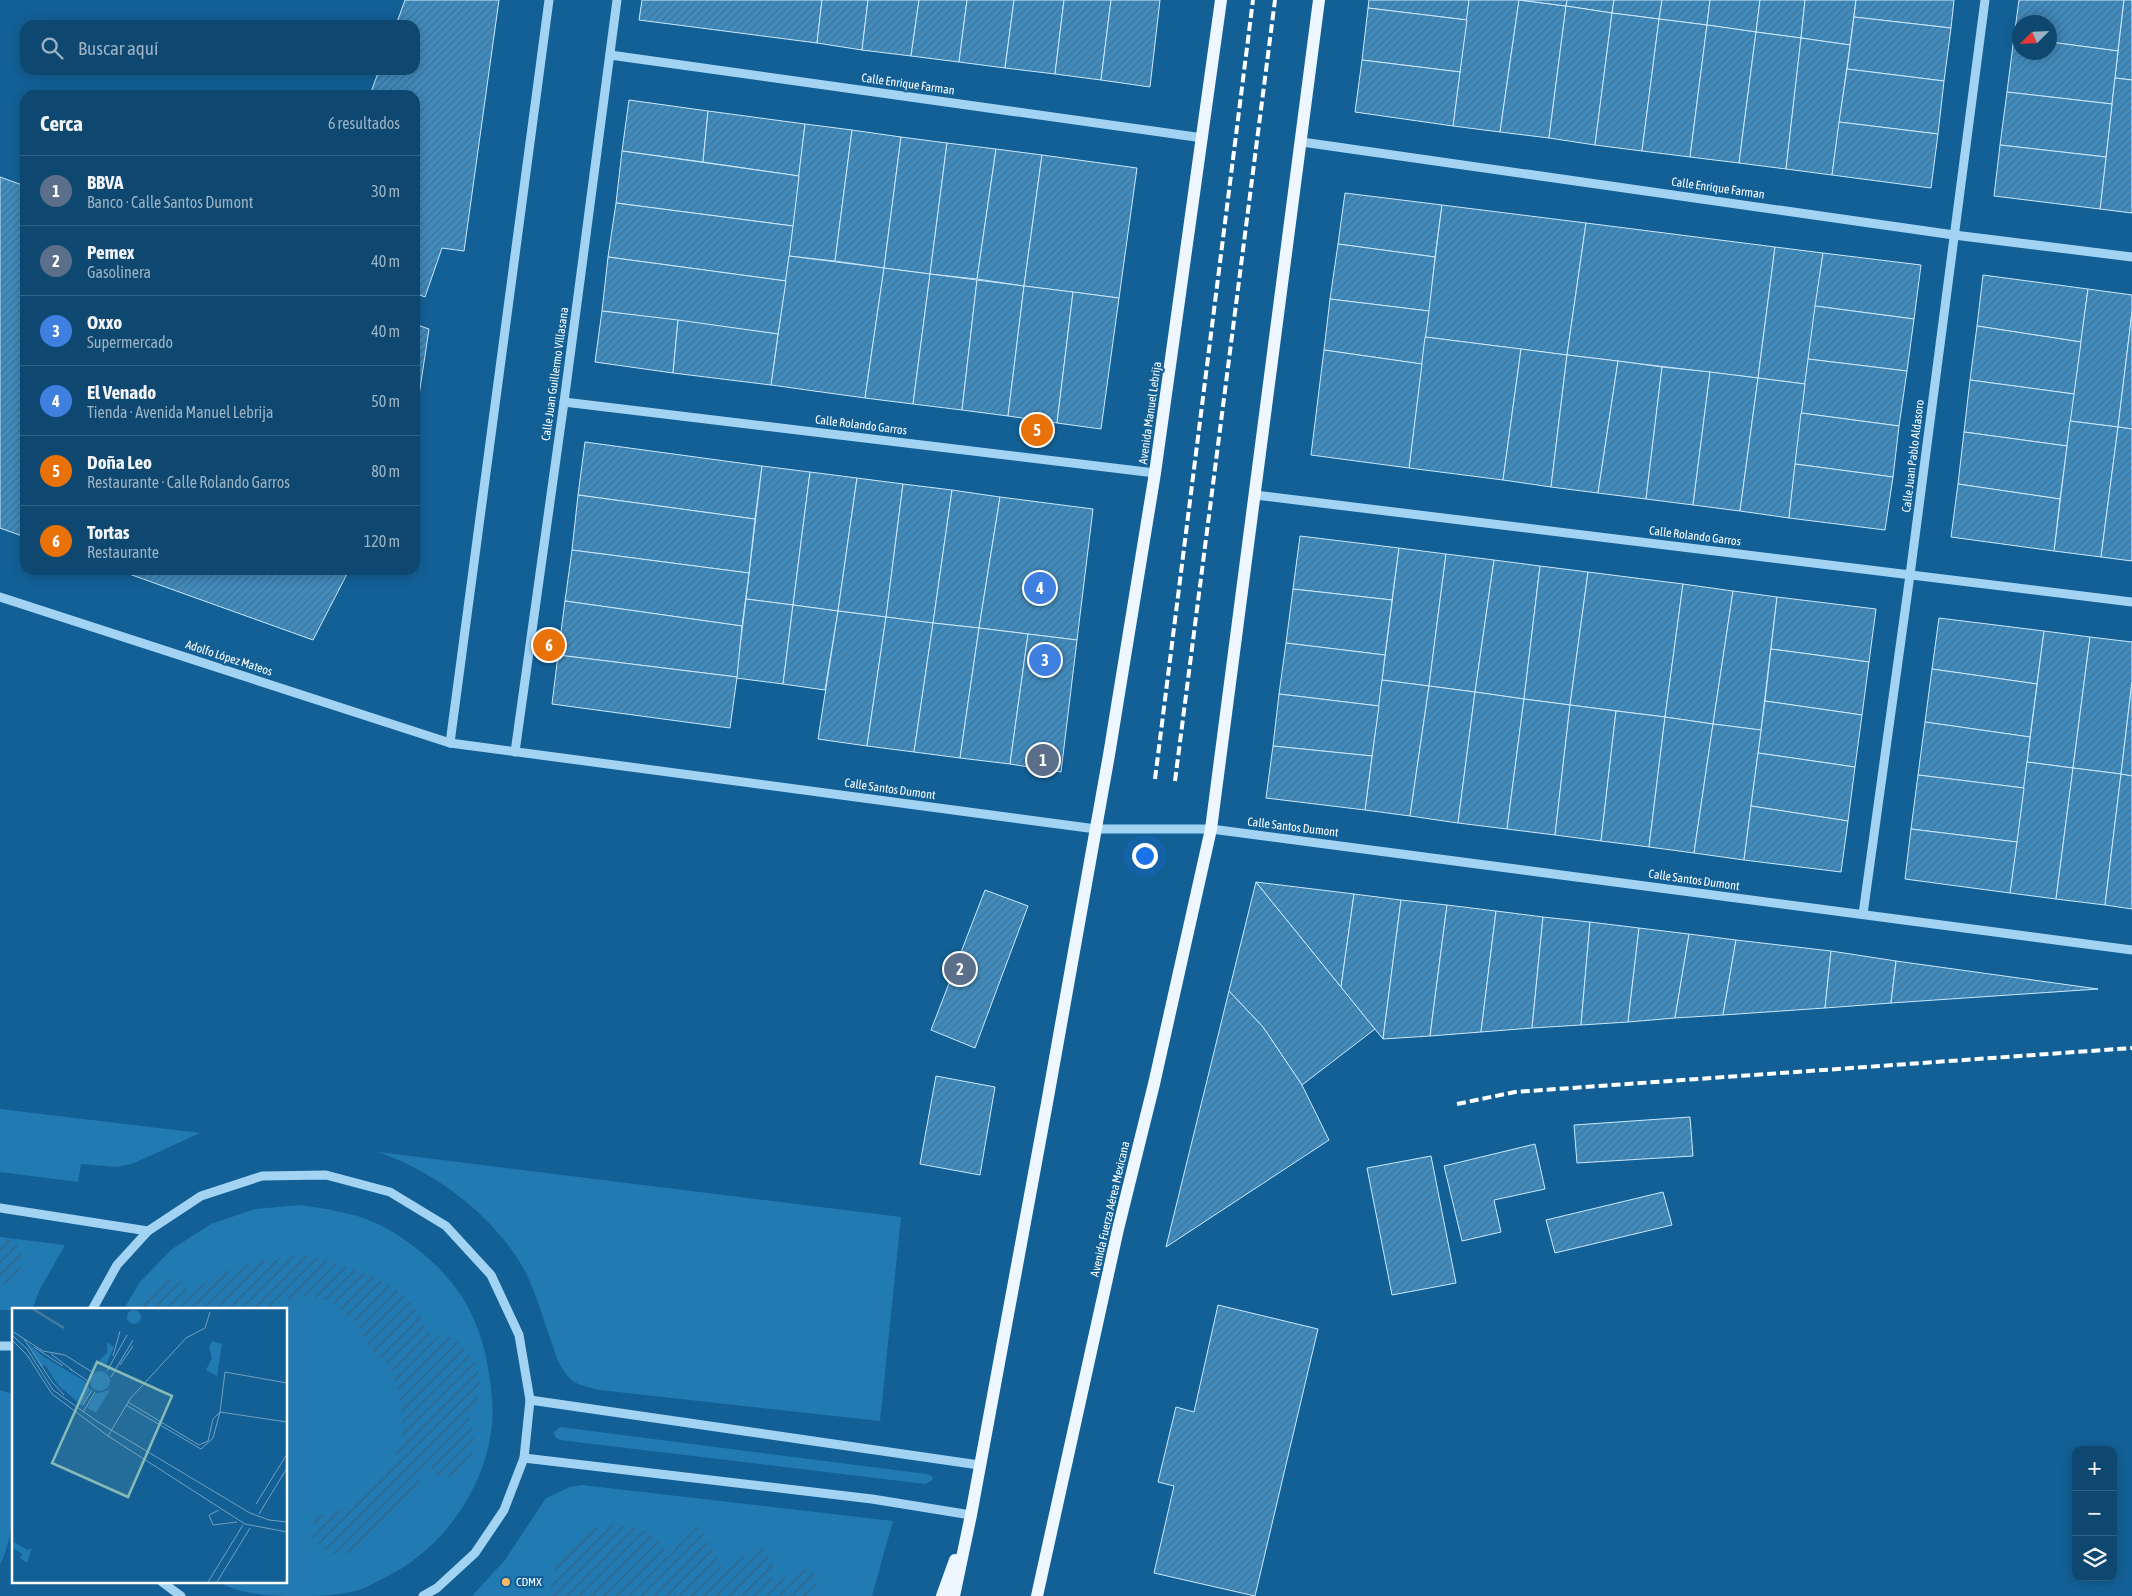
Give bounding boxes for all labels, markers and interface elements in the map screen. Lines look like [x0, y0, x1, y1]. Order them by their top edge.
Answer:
north arrow [2012, 15, 2057, 60]
search box [20, 20, 420, 75]
icon: search [38, 34, 66, 62]
text: Buscar aquí [78, 37, 158, 59]
street label: Calle Enrique Farman [861, 71, 955, 97]
text: Cerca [40, 111, 83, 135]
text: 6 resultados [328, 114, 400, 132]
text: BBVA [87, 171, 123, 193]
street label: Calle Enrique Farman [1671, 175, 1765, 201]
text: 1 [52, 182, 60, 200]
text: 30 m [371, 182, 400, 200]
text: Banco · Calle Santos Dumont [87, 193, 253, 211]
text: Pemex [87, 241, 135, 263]
text: 2 [52, 252, 60, 270]
text: 40 m [371, 252, 400, 270]
text: Gasolinera [87, 263, 151, 281]
street label: Calle Juan Guillermo Villasana [539, 306, 571, 442]
text: Oxxo [87, 311, 122, 333]
text: 3 [52, 322, 60, 340]
text: 40 m [371, 322, 400, 340]
text: Supermercado [87, 333, 173, 351]
street label: Avenida Manuel Lebrija [1136, 361, 1164, 465]
text: El Venado [87, 381, 156, 403]
text: 4 [52, 392, 60, 410]
text: 50 m [371, 392, 400, 410]
street label: Calle Juan Pablo Aldasoro [1899, 398, 1927, 513]
text: Tienda · Avenida Manuel Lebrija [87, 403, 273, 421]
pin: 5 [1021, 411, 1053, 449]
street label: Calle Rolando Garros [814, 412, 908, 438]
text: Doña Leo [87, 451, 152, 473]
text: 5 [52, 462, 60, 480]
text: 80 m [371, 462, 400, 480]
text: Restaurante · Calle Rolando Garros [87, 473, 290, 491]
text: Tortas [87, 521, 130, 543]
street label: Calle Rolando Garros [1648, 523, 1742, 549]
text: 6 [52, 532, 60, 550]
text: 120 m [364, 532, 400, 550]
text: Restaurante [87, 543, 159, 561]
pin: 4 [1024, 569, 1056, 607]
pin: 6 [533, 626, 565, 664]
street label: Adolfo López Mateos [184, 637, 274, 679]
pin: 3 [1029, 641, 1061, 679]
pin: 1 [1027, 741, 1059, 779]
street label: Calle Santos Dumont [844, 776, 937, 802]
street label: Calle Santos Dumont [1247, 814, 1340, 840]
your location [1132, 843, 1158, 869]
street label: Calle Santos Dumont [1648, 867, 1741, 893]
pin: 2 [944, 950, 976, 988]
street label: Avenida Fuerza Aérea Mexicana [1088, 1140, 1132, 1278]
inset map [12, 1308, 288, 1584]
map controls [2072, 1446, 2117, 1581]
button: + [2072, 1446, 2117, 1491]
button: − [2072, 1491, 2117, 1536]
button: layers [2072, 1536, 2117, 1581]
place label: CDMX [516, 1575, 542, 1589]
marker: CDMX [500, 1576, 512, 1588]

